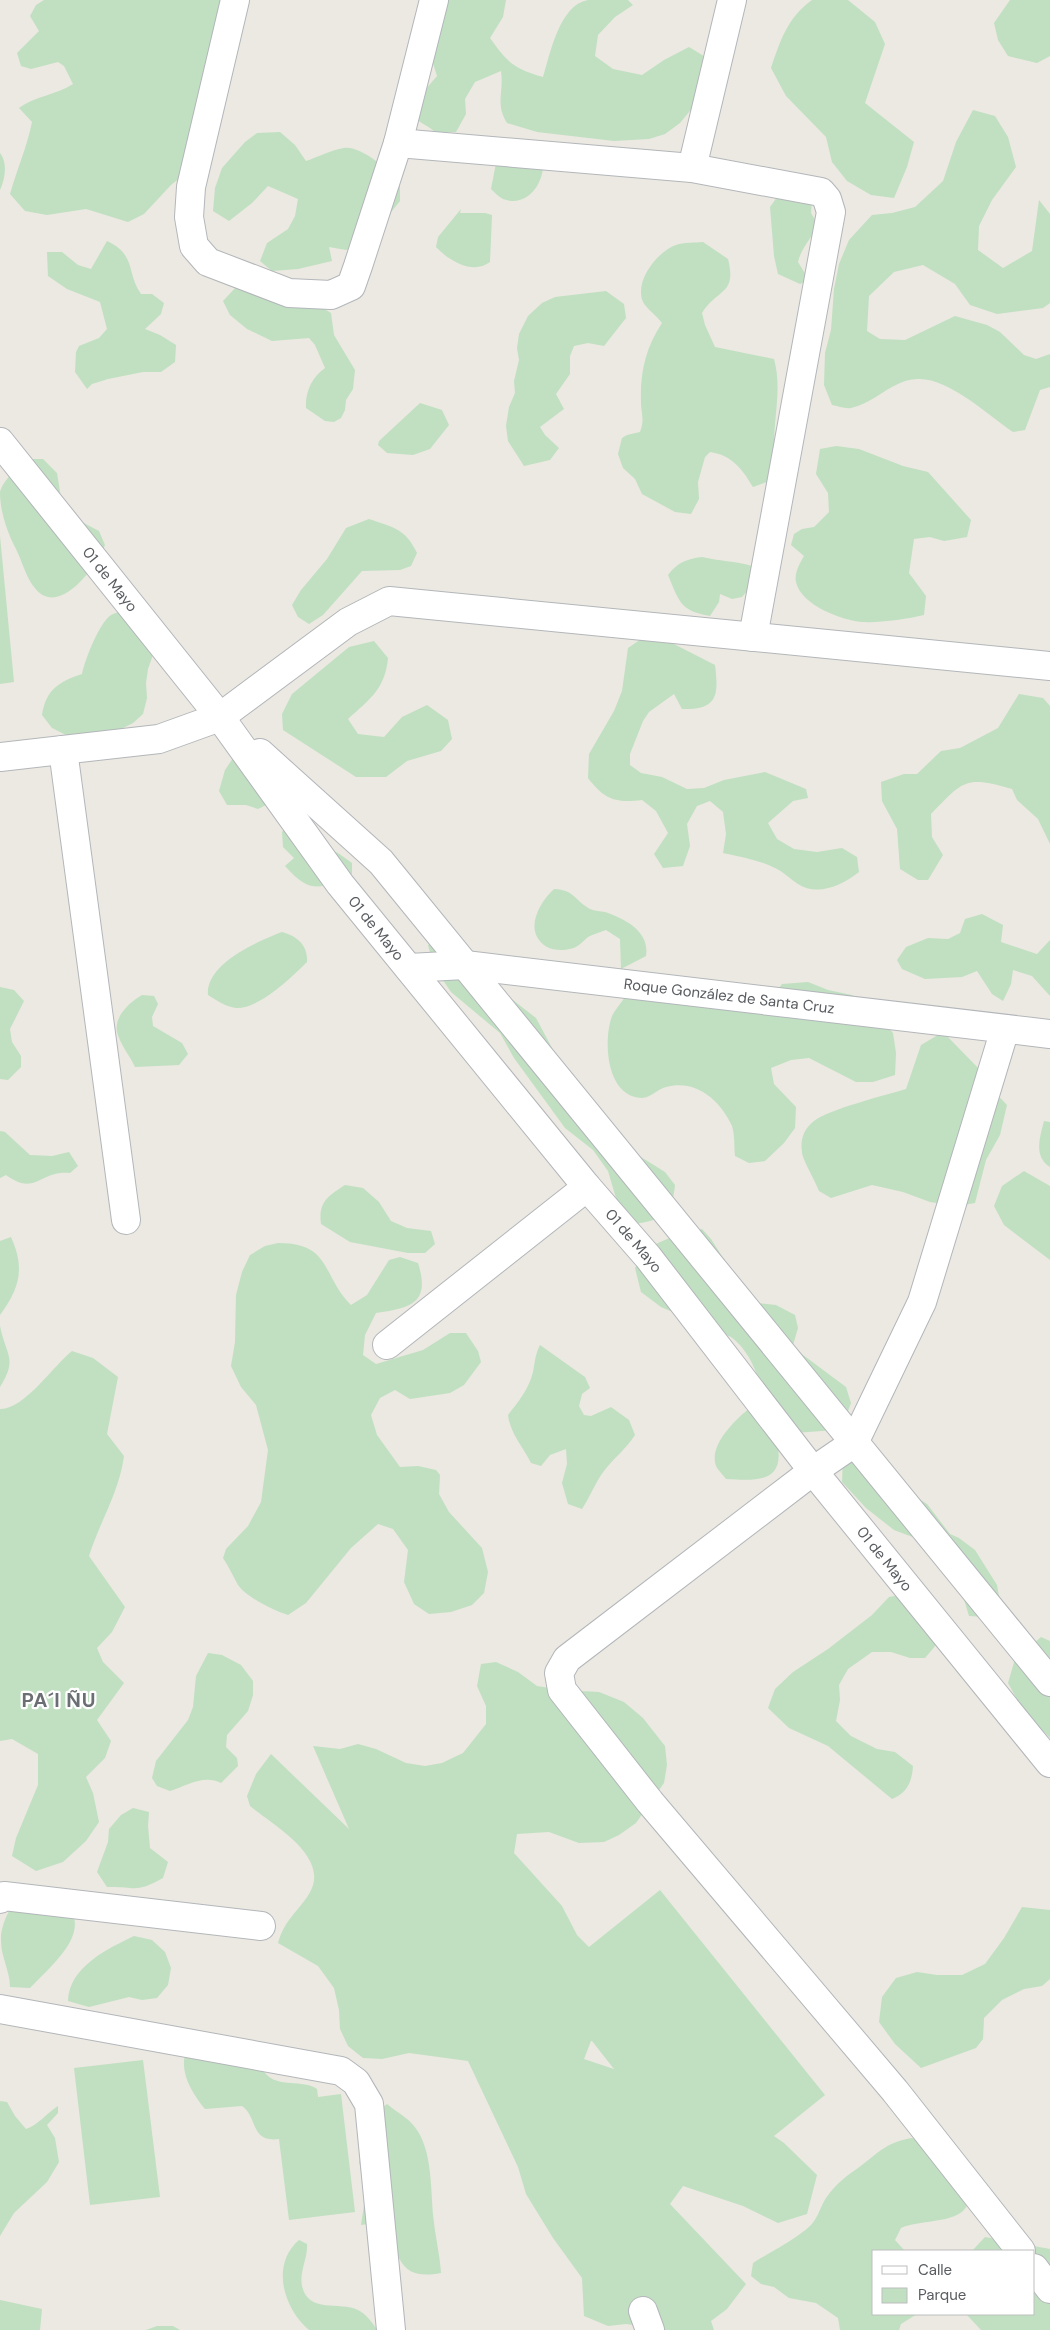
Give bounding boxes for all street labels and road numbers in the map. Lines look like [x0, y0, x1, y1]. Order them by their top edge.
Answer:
street label: 01 de Mayo [78, 543, 142, 616]
street label: 01 de Mayo [344, 892, 409, 965]
street label: Roque González de Santa Cruz [623, 974, 836, 1019]
street label: 01 de Mayo [601, 1205, 667, 1277]
street label: 01 de Mayo [852, 1522, 917, 1596]

